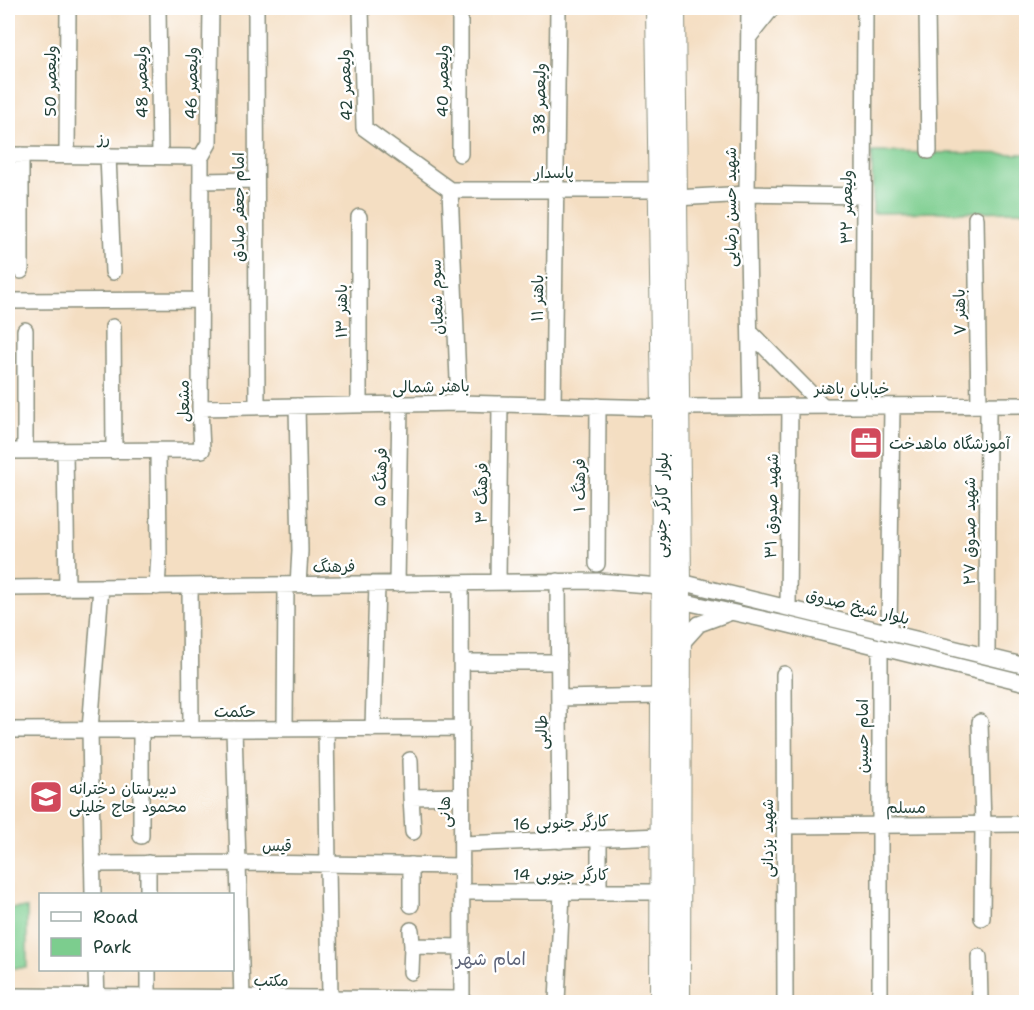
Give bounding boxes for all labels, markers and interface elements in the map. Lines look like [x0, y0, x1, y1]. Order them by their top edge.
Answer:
street label: ولیعصر 50 [40, 45, 61, 117]
street label: ولیعصر 40 [432, 45, 453, 117]
street label: ولیعصر 48 [130, 46, 153, 118]
street label: ولیعصر 46 [180, 47, 203, 120]
street label: ولیعصر 42 [334, 49, 357, 121]
street label: ولیعصر 38 [528, 63, 551, 135]
street label: رز [96, 128, 110, 149]
street label: شهید حسن رضایی [720, 147, 741, 267]
street label: امام جعفر صادق [228, 152, 251, 262]
street label: پاسدار [532, 162, 574, 183]
street label: ولیعصر ۳۲ [836, 170, 857, 244]
street label: سوم شعبان [425, 259, 450, 335]
street label: باهنر ۱۱ [527, 274, 548, 322]
street label: باهنر ۱۳ [331, 284, 352, 338]
street label: باهنر ۷ [949, 288, 970, 336]
street label: باهنر شمالی [392, 375, 470, 398]
street label: خیابان باهنر [812, 378, 890, 399]
street label: مشعل [173, 380, 194, 422]
office icon: آموزشگاه ماهدخت [848, 425, 884, 461]
place label: آموزشگاه ماهدخت [889, 433, 1011, 454]
street label: فرهنگ ۵ [369, 447, 392, 507]
street label: بلوار کارگر جنوبی [650, 452, 673, 558]
street label: شهید صدوق ۳۱ [760, 453, 783, 559]
street label: فرهنگ ۱ [569, 458, 590, 512]
street label: فرهنگ ۳ [470, 462, 493, 524]
street label: شهید صدوق ۲۷ [959, 477, 980, 585]
street label: فرهنگ [313, 556, 355, 577]
street label: بلوار شیخ صدوق [804, 583, 912, 629]
street label: امام حسین [852, 699, 875, 773]
street label: حکمت [214, 701, 256, 722]
street label: طالبی [531, 715, 552, 749]
place label: دبيرستان دخترانه محمود حاج خلیلی [69, 778, 187, 817]
school or university icon: دبيرستان دخترانه محمود حاج خلیلی [28, 779, 64, 815]
street label: هانی [434, 796, 455, 828]
street label: مسلم [886, 797, 926, 820]
street label: شهید یزدانی [757, 799, 778, 877]
street label: کارگر جنوبی 16 [513, 810, 609, 835]
street label: قیس [262, 835, 292, 856]
street label: کارگر جنوبی 14 [513, 864, 609, 885]
legend [39, 893, 234, 971]
text: Road [93, 905, 138, 929]
text: Park [93, 935, 132, 959]
district label: امام شهر [454, 947, 526, 973]
street label: مکتب [253, 970, 289, 991]

